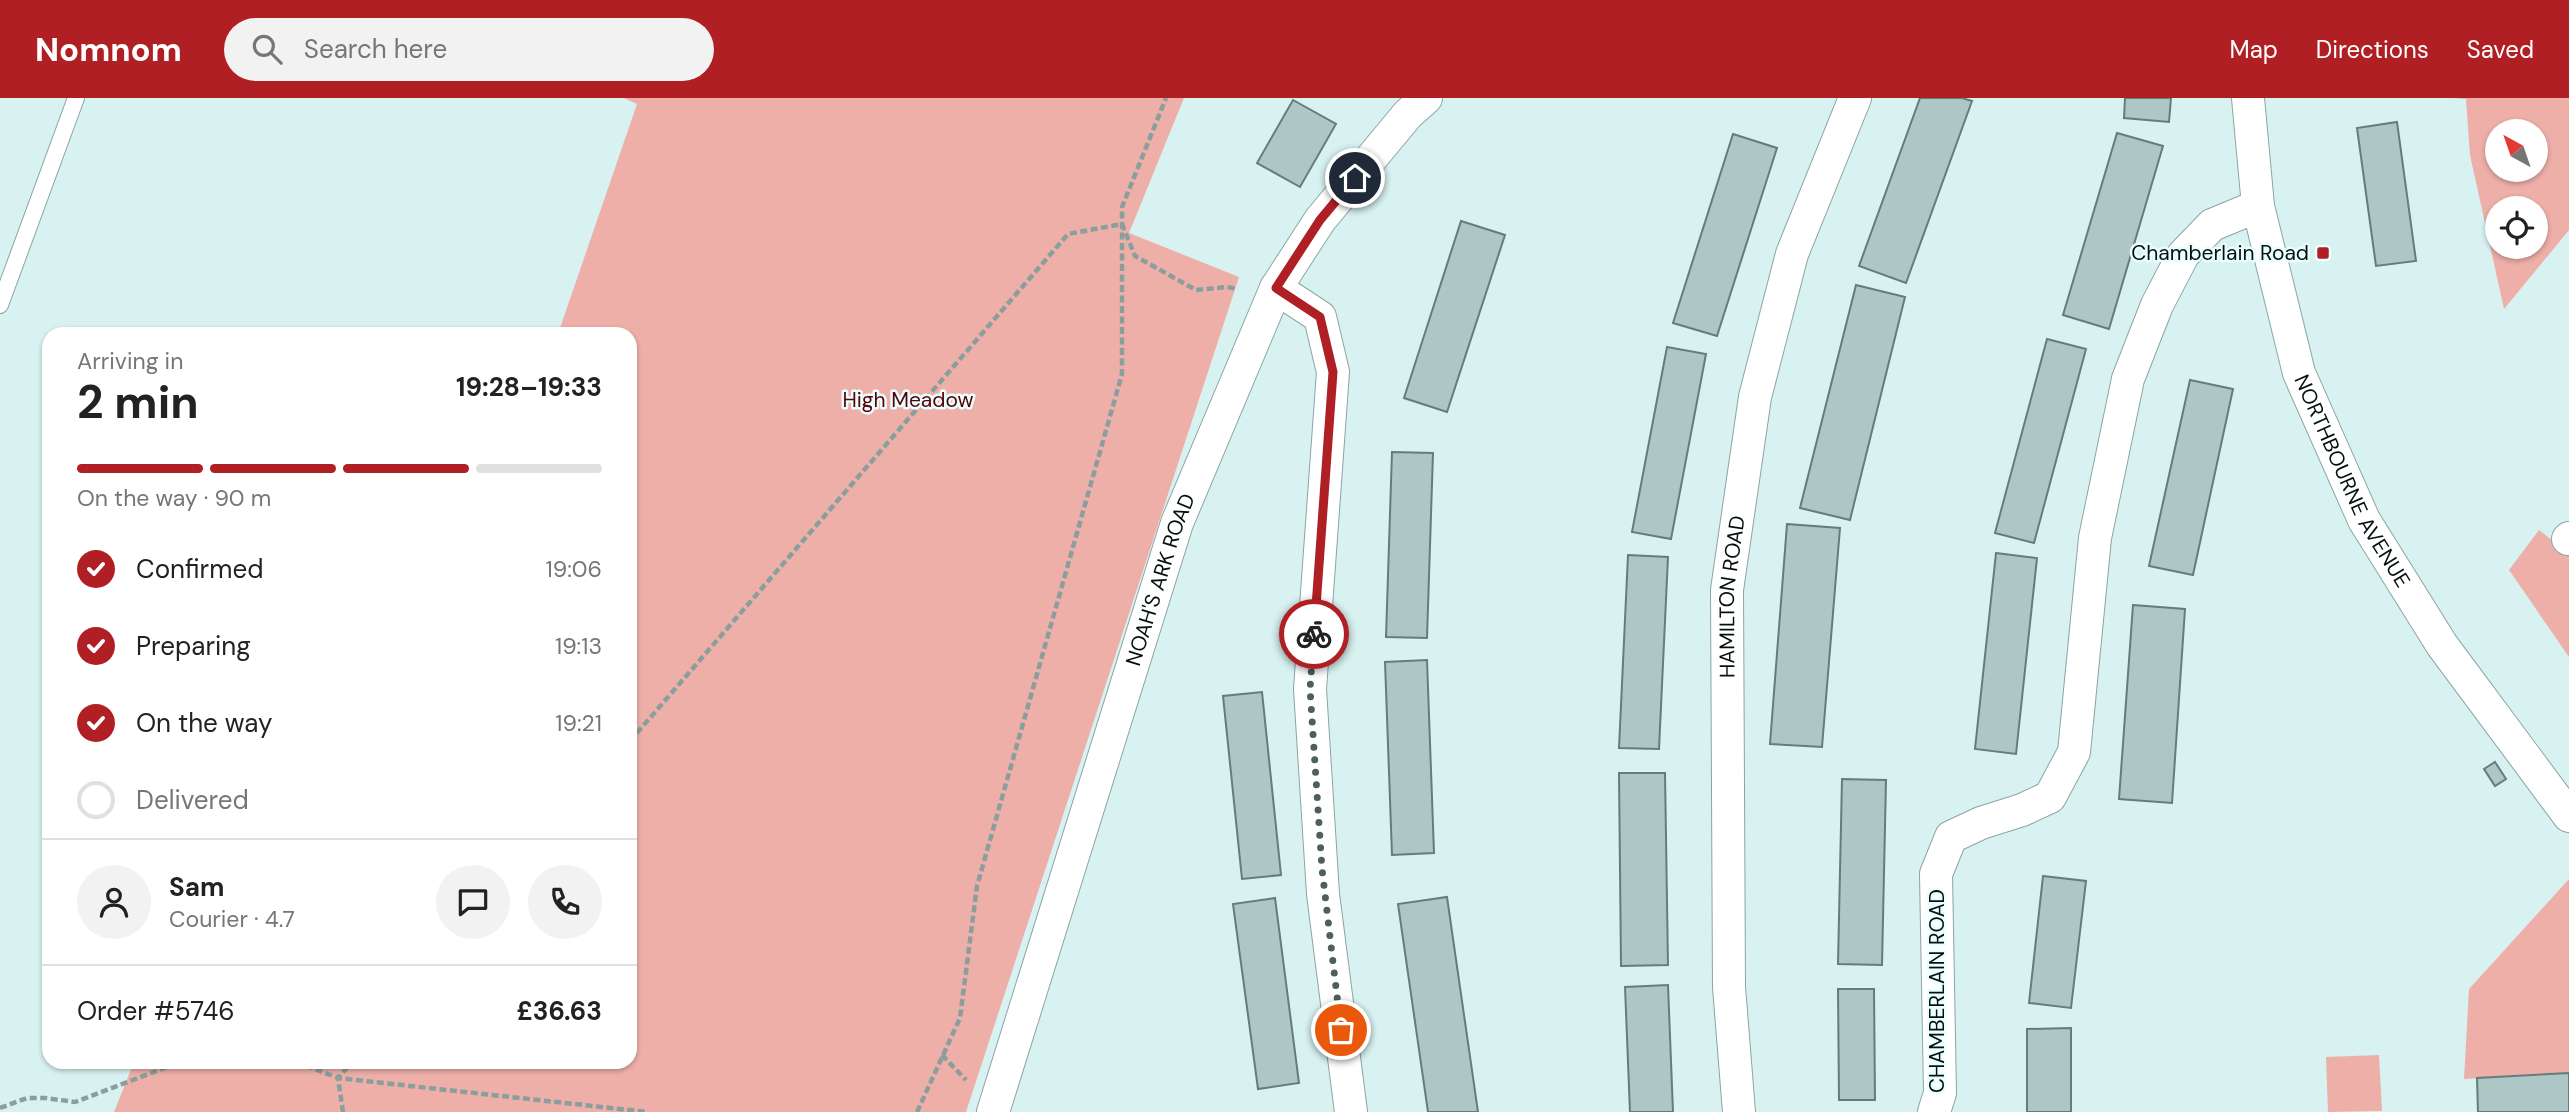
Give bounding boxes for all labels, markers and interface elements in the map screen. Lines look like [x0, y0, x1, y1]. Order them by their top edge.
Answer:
search box [224, 18, 714, 81]
text: Nomnom [35, 28, 182, 71]
icon: search [248, 30, 286, 68]
text: Search here [304, 32, 447, 66]
text: Map [2230, 34, 2278, 65]
text: Directions [2316, 34, 2429, 65]
text: Saved [2467, 34, 2534, 65]
north arrow [2485, 119, 2548, 182]
map controls [2485, 119, 2548, 259]
pin [1325, 148, 1385, 208]
icon: home [1336, 159, 1374, 197]
button: locate [2485, 196, 2548, 259]
place label: Chamberlain Road [2131, 239, 2309, 267]
marker: Chamberlain Road [2315, 245, 2331, 261]
text: Arriving in [77, 346, 183, 376]
text: 19:28–19:33 [456, 370, 602, 404]
street label: NORTHBOURNE AVENUE [2288, 370, 2417, 593]
text: 2 min [77, 372, 199, 432]
park label: High Meadow [843, 386, 973, 414]
text: On the way · 90 m [77, 483, 271, 513]
street label: NOAH'S ARK ROAD [1119, 489, 1202, 669]
street label: HAMILTON ROAD [1713, 514, 1752, 678]
icon: check [77, 550, 115, 588]
text: Confirmed [136, 552, 263, 586]
text: 19:06 [546, 554, 602, 584]
courier [1279, 599, 1349, 669]
icon: bike [1295, 615, 1333, 653]
icon: check [77, 627, 115, 665]
text: Preparing [136, 629, 251, 663]
text: 19:13 [555, 631, 602, 661]
icon: check [77, 704, 115, 742]
text: On the way [136, 706, 272, 740]
text: 19:21 [555, 708, 602, 738]
text: Delivered [136, 783, 249, 817]
button: person [77, 865, 151, 939]
button: chat [436, 865, 510, 939]
button: phone [528, 865, 602, 939]
text: Sam [169, 870, 224, 904]
street label: CHAMBERLAIN ROAD [1923, 889, 1951, 1093]
text: Courier · 4.7 [169, 904, 295, 934]
text: Order #5746 [77, 994, 235, 1028]
text: £36.63 [516, 994, 602, 1028]
pin [1311, 1000, 1371, 1060]
icon: bag [1322, 1011, 1360, 1049]

